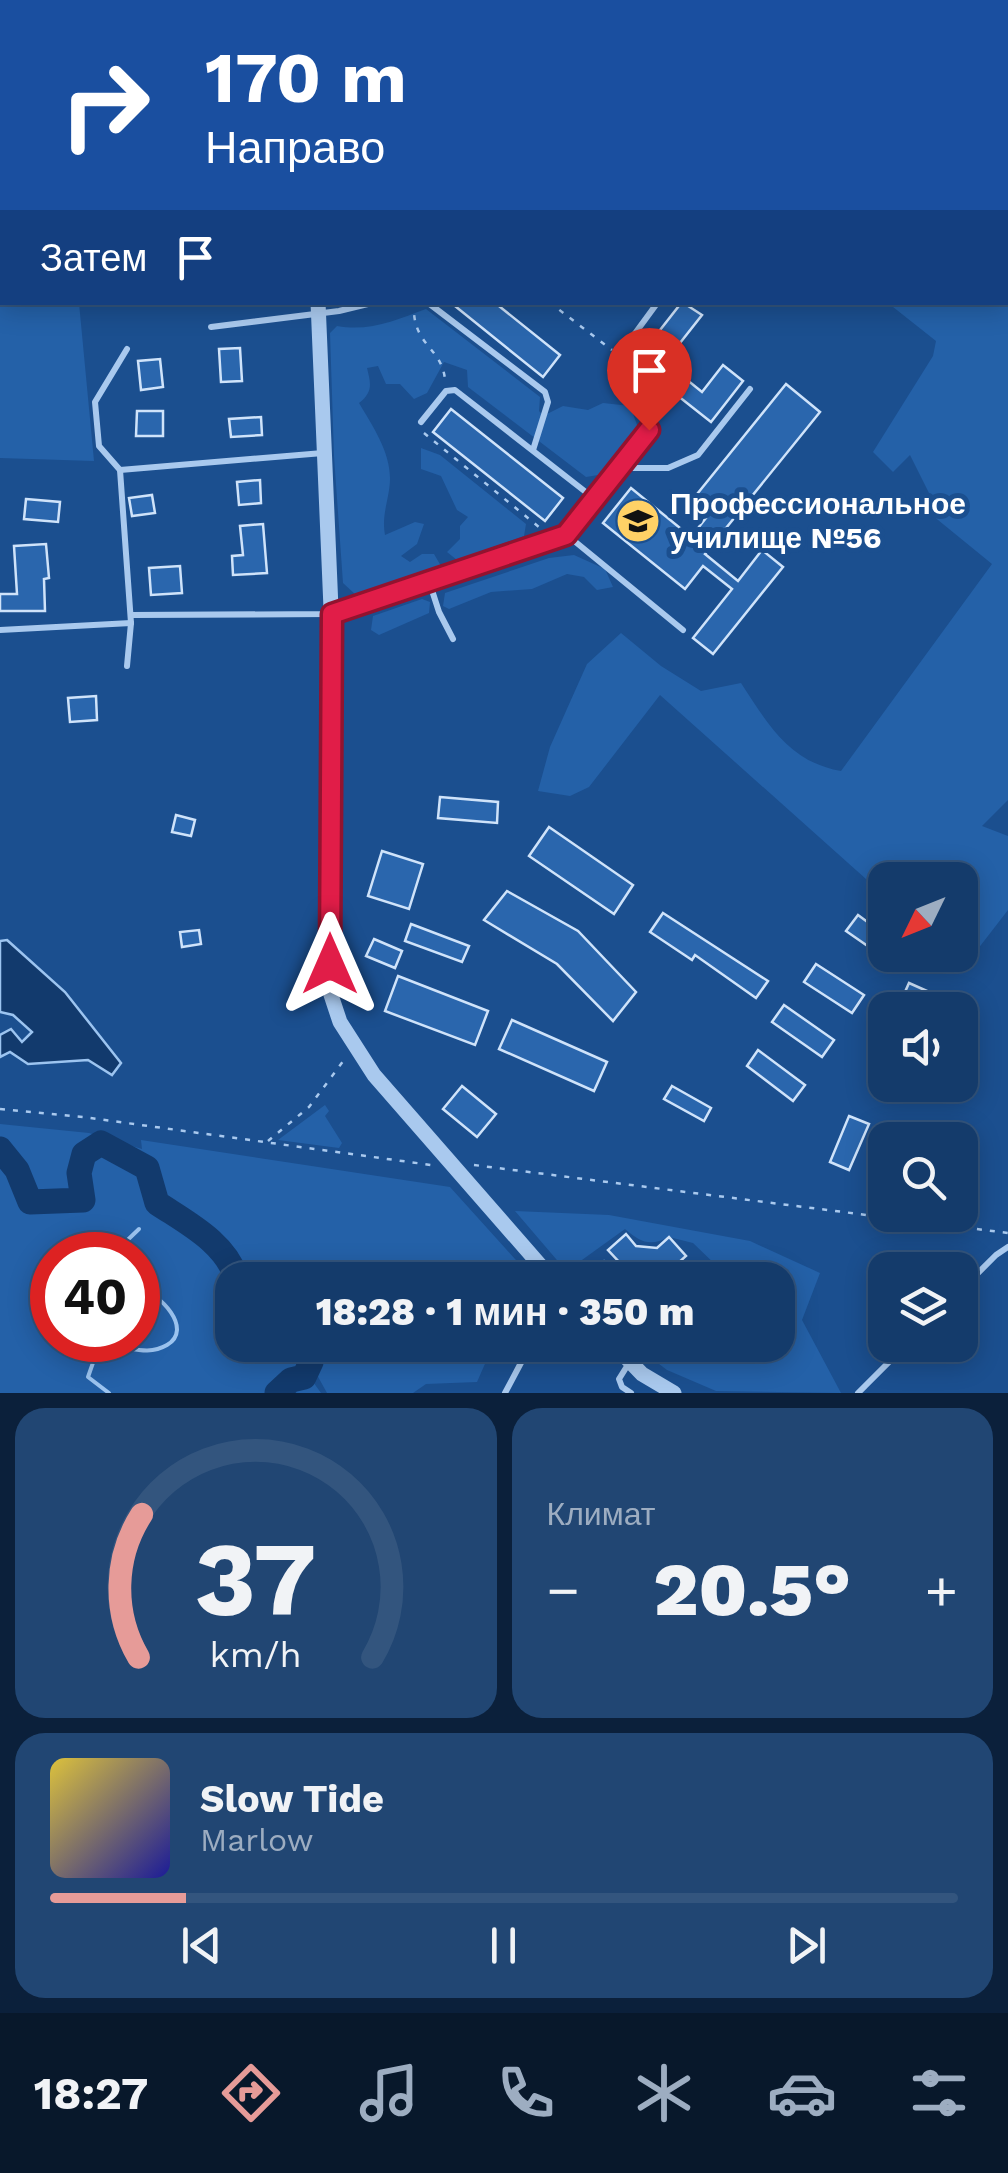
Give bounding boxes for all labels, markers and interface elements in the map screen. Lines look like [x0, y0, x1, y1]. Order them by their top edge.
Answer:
text: 170 m [205, 37, 407, 119]
icon: right [40, 40, 170, 170]
text: Направо [205, 121, 385, 174]
icon: arrive [168, 230, 223, 285]
text: Затем [40, 236, 148, 280]
pin [607, 328, 692, 431]
icon: arrive [622, 343, 677, 398]
place label: Профессиональное училище №56 [670, 486, 966, 555]
school or university icon: Профессиональное училище №56 [615, 498, 661, 544]
north arrow [868, 862, 978, 972]
map controls [868, 862, 978, 1362]
position arrow [278, 912, 382, 1016]
button: sound [868, 992, 978, 1102]
button: search [868, 1122, 978, 1232]
speed limit sign: 40 [30, 1232, 160, 1362]
button: layers [868, 1252, 978, 1362]
text: 18:28 · 1 мин · 350 m [316, 1290, 694, 1334]
text: Климат [547, 1495, 655, 1533]
text: 37 [195, 1518, 317, 1640]
text: 20.5° [653, 1545, 851, 1633]
text: − [547, 1558, 580, 1622]
text: + [925, 1558, 958, 1622]
text: km/h [210, 1634, 302, 1676]
text: Slow Tide [200, 1777, 384, 1821]
text: Marlow [200, 1821, 314, 1859]
icon: previous [174, 1918, 229, 1973]
icon: pause [476, 1918, 531, 1973]
icon: next [779, 1918, 834, 1973]
icon: directions [216, 2058, 286, 2128]
icon: music [354, 2058, 424, 2128]
icon: phone [491, 2058, 561, 2128]
icon: climate [629, 2058, 699, 2128]
icon: car [767, 2058, 837, 2128]
icon: filters [904, 2058, 974, 2128]
text: 18:27 [34, 2067, 148, 2120]

